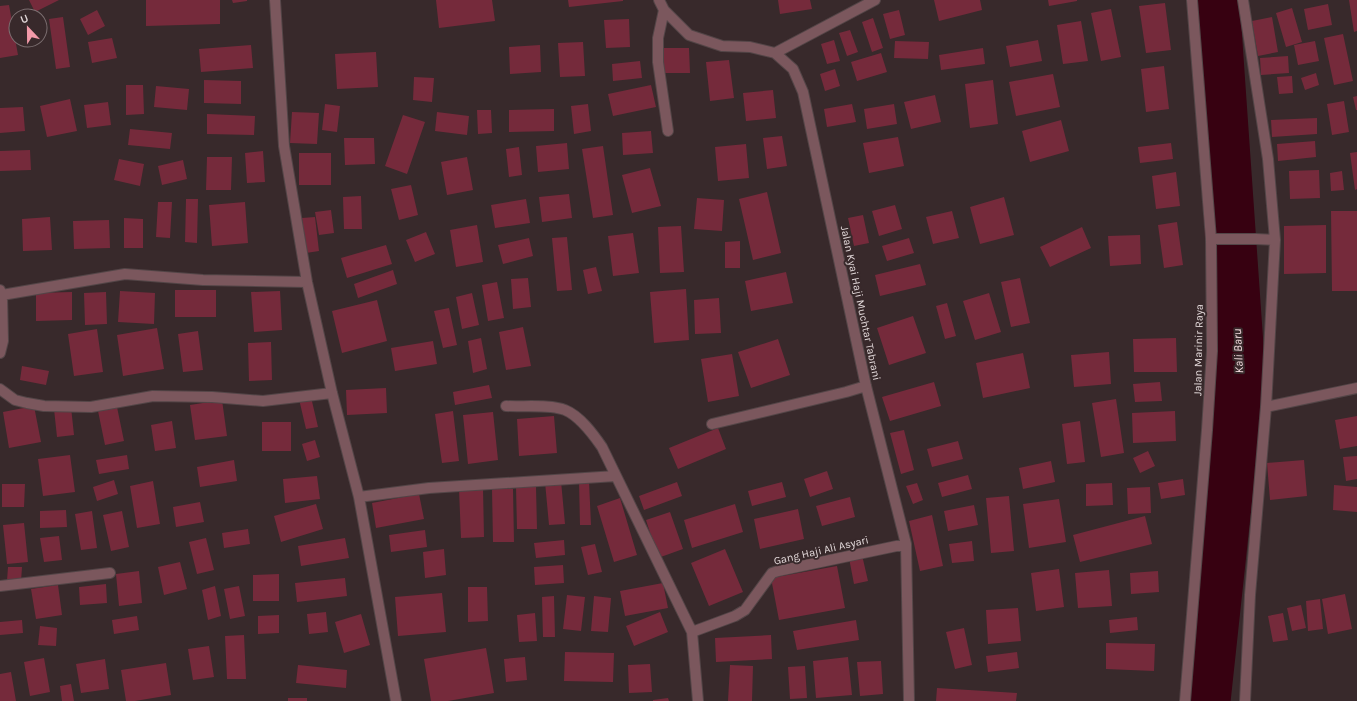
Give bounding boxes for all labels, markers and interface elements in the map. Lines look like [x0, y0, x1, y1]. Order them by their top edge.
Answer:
north arrow [8, 8, 48, 48]
text: U [18, 12, 30, 27]
street label: Jalan Kyai Haji Muchtar Tabrani [838, 225, 883, 381]
street label: Jalan Marinir Raya [1191, 304, 1206, 396]
water label: Kali Baru [1230, 328, 1246, 374]
street label: Gang Haji Ali Asyari [772, 533, 870, 568]

